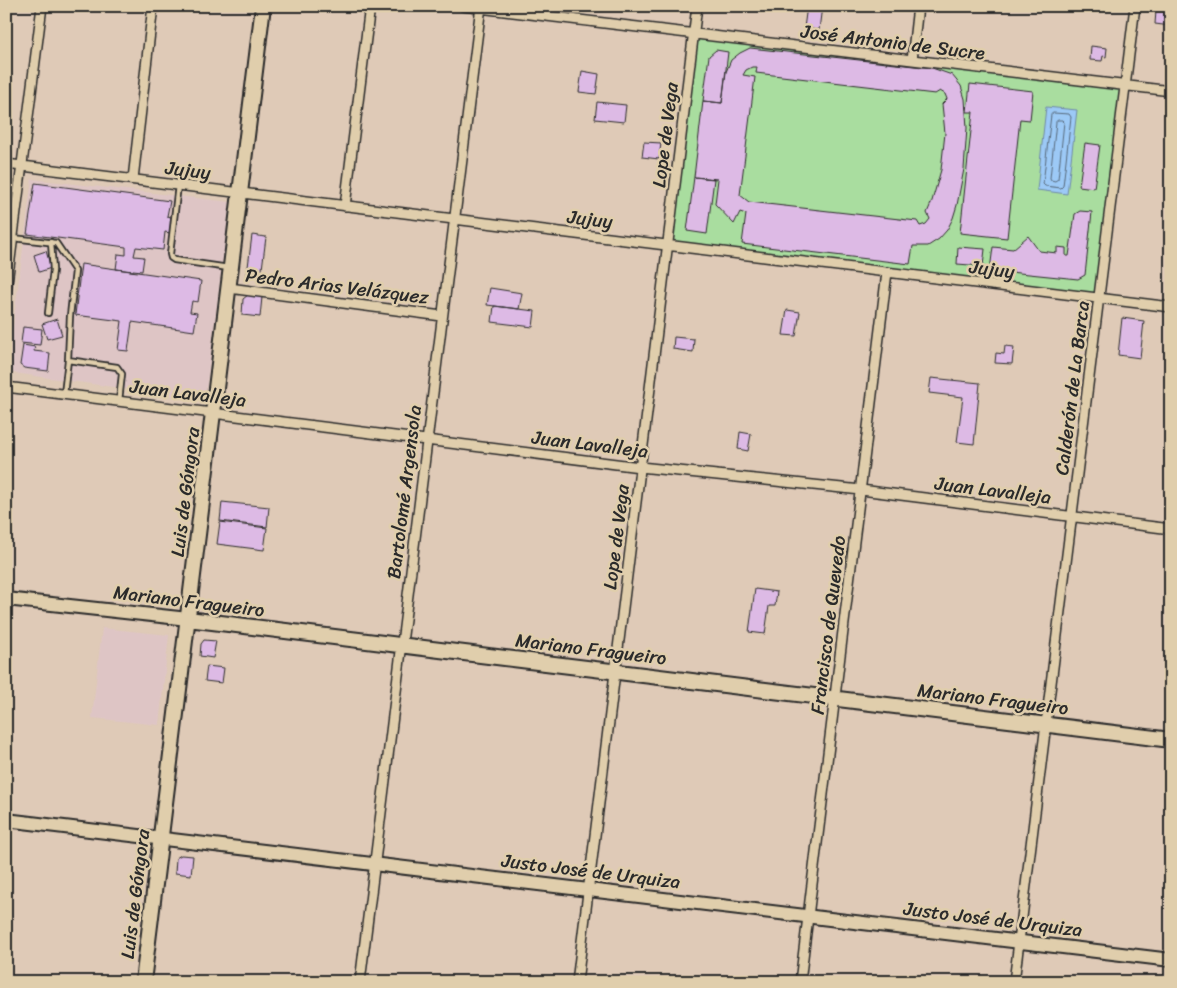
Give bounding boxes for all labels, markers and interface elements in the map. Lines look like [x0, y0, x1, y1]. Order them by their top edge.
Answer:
street label: José Antonio de Sucre [798, 14, 987, 70]
street label: Lope de Vega [642, 80, 688, 190]
street label: Jujuy [163, 151, 213, 189]
street label: Jujuy [565, 200, 615, 238]
street label: Jujuy [967, 250, 1017, 288]
street label: Pedro Arias Velázquez [244, 258, 431, 314]
street label: Calderón de La Barca [1045, 299, 1099, 477]
street label: Juan Lavalleja [127, 369, 248, 417]
street label: Bartolomé Argensola [377, 403, 431, 581]
street label: Juan Lavalleja [529, 420, 650, 468]
street label: Luis de Góngora [161, 425, 209, 559]
street label: Juan Lavalleja [932, 466, 1053, 514]
street label: Lope de Vega [593, 482, 639, 592]
street label: Francisco de Quevedo [801, 533, 855, 716]
street label: Mariano Fragueiro [111, 575, 267, 627]
street label: Mariano Fragueiro [513, 623, 669, 675]
street label: Mariano Fragueiro [915, 673, 1071, 725]
street label: Luis de Góngora [111, 827, 159, 961]
street label: Justo José de Urquiza [499, 844, 683, 898]
street label: Justo José de Urquiza [901, 892, 1085, 946]

